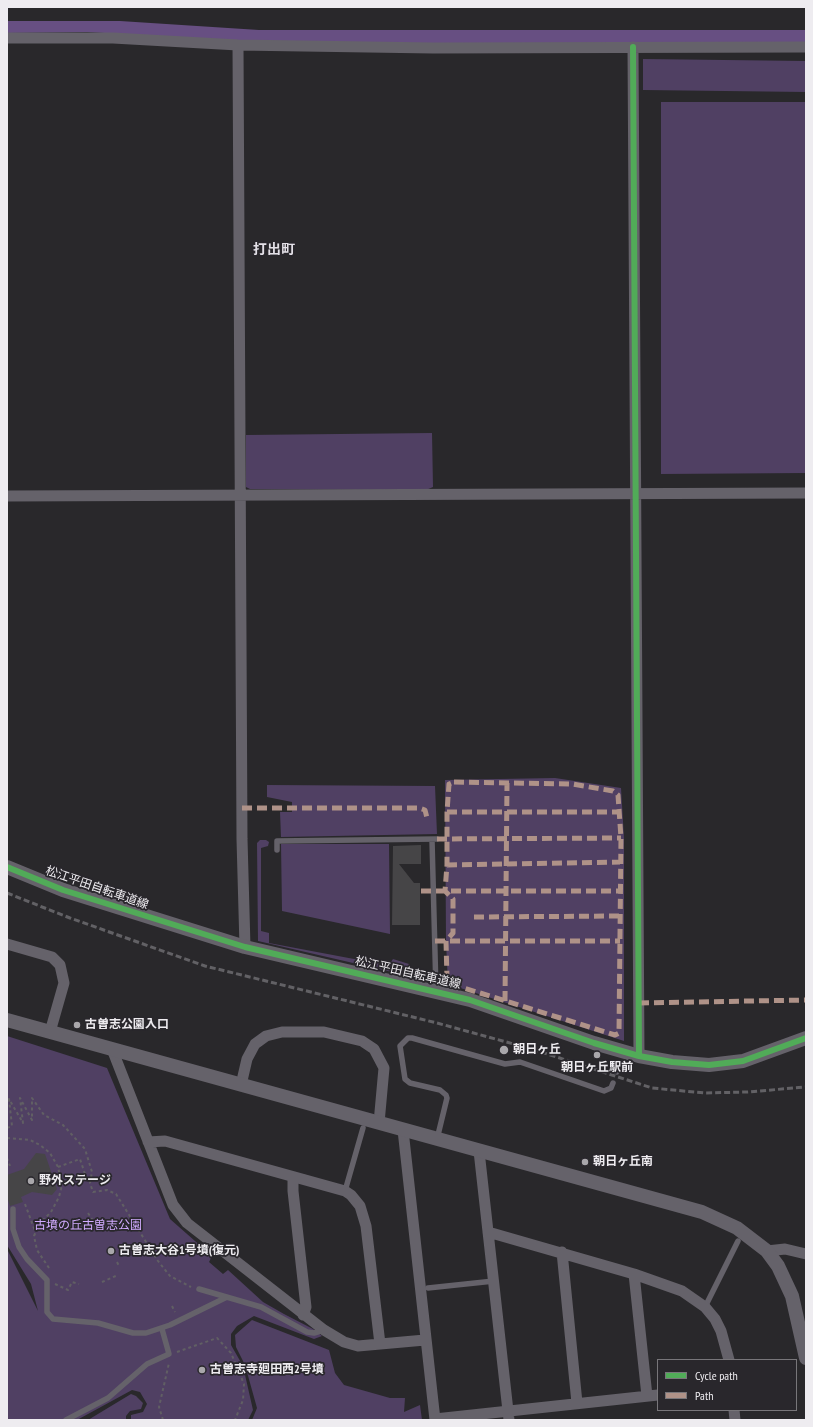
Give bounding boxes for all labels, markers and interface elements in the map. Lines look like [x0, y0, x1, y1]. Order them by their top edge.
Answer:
district label: 打出町 [253, 242, 295, 258]
street label: 松江平田自転車道線 [44, 864, 150, 912]
street label: 松江平田自転車道線 [354, 954, 462, 992]
place label: 古曽志公園入口 [85, 1018, 169, 1032]
marker: 古曽志公園入口 [72, 1020, 82, 1030]
place label: 朝日ヶ丘 [513, 1043, 561, 1057]
marker: 朝日ヶ丘 [498, 1044, 510, 1056]
marker: 朝日ヶ丘駅前 [592, 1050, 602, 1060]
place label: 朝日ヶ丘駅前 [561, 1061, 633, 1075]
place label: 朝日ヶ丘南 [593, 1155, 653, 1169]
marker: 朝日ヶ丘南 [580, 1157, 590, 1167]
place label: 野外ステージ [39, 1174, 111, 1188]
marker: 野外ステージ [26, 1176, 36, 1186]
park label: 古墳の丘古曽志公園 [34, 1219, 142, 1233]
place label: 古曽志大谷1号墳(復元) [119, 1244, 239, 1258]
marker: 古曽志大谷1号墳(復元) [106, 1246, 116, 1256]
legend [657, 1359, 797, 1411]
place label: 古曽志寺廻田西2号墳 [210, 1363, 324, 1377]
marker: 古曽志寺廻田西2号墳 [197, 1365, 207, 1375]
text: Cycle path [695, 1368, 738, 1383]
text: Path [695, 1388, 713, 1403]

